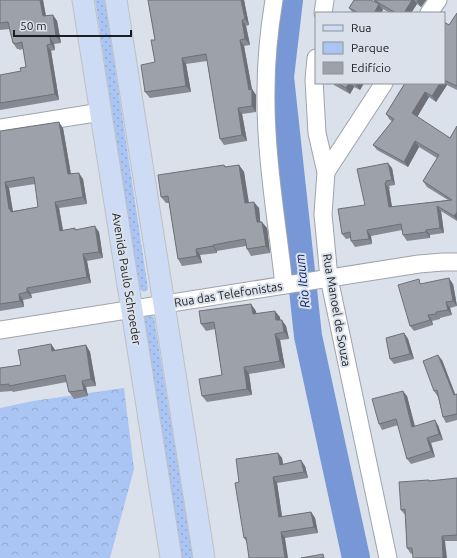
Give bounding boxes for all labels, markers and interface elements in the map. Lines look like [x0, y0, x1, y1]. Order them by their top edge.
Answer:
scale bar [14, 12, 131, 38]
legend [315, 12, 445, 84]
text: 50 m [20, 19, 47, 32]
text: Rua [351, 21, 372, 34]
text: Parque [351, 41, 389, 54]
text: Edifício [351, 61, 391, 74]
street label: Avenida Paulo Schroeder [110, 212, 144, 347]
water label: Rio Itaum [292, 253, 312, 309]
street label: Rua Manoel de Souza [321, 253, 353, 367]
street label: Rua das Telefonistas [173, 279, 283, 309]

